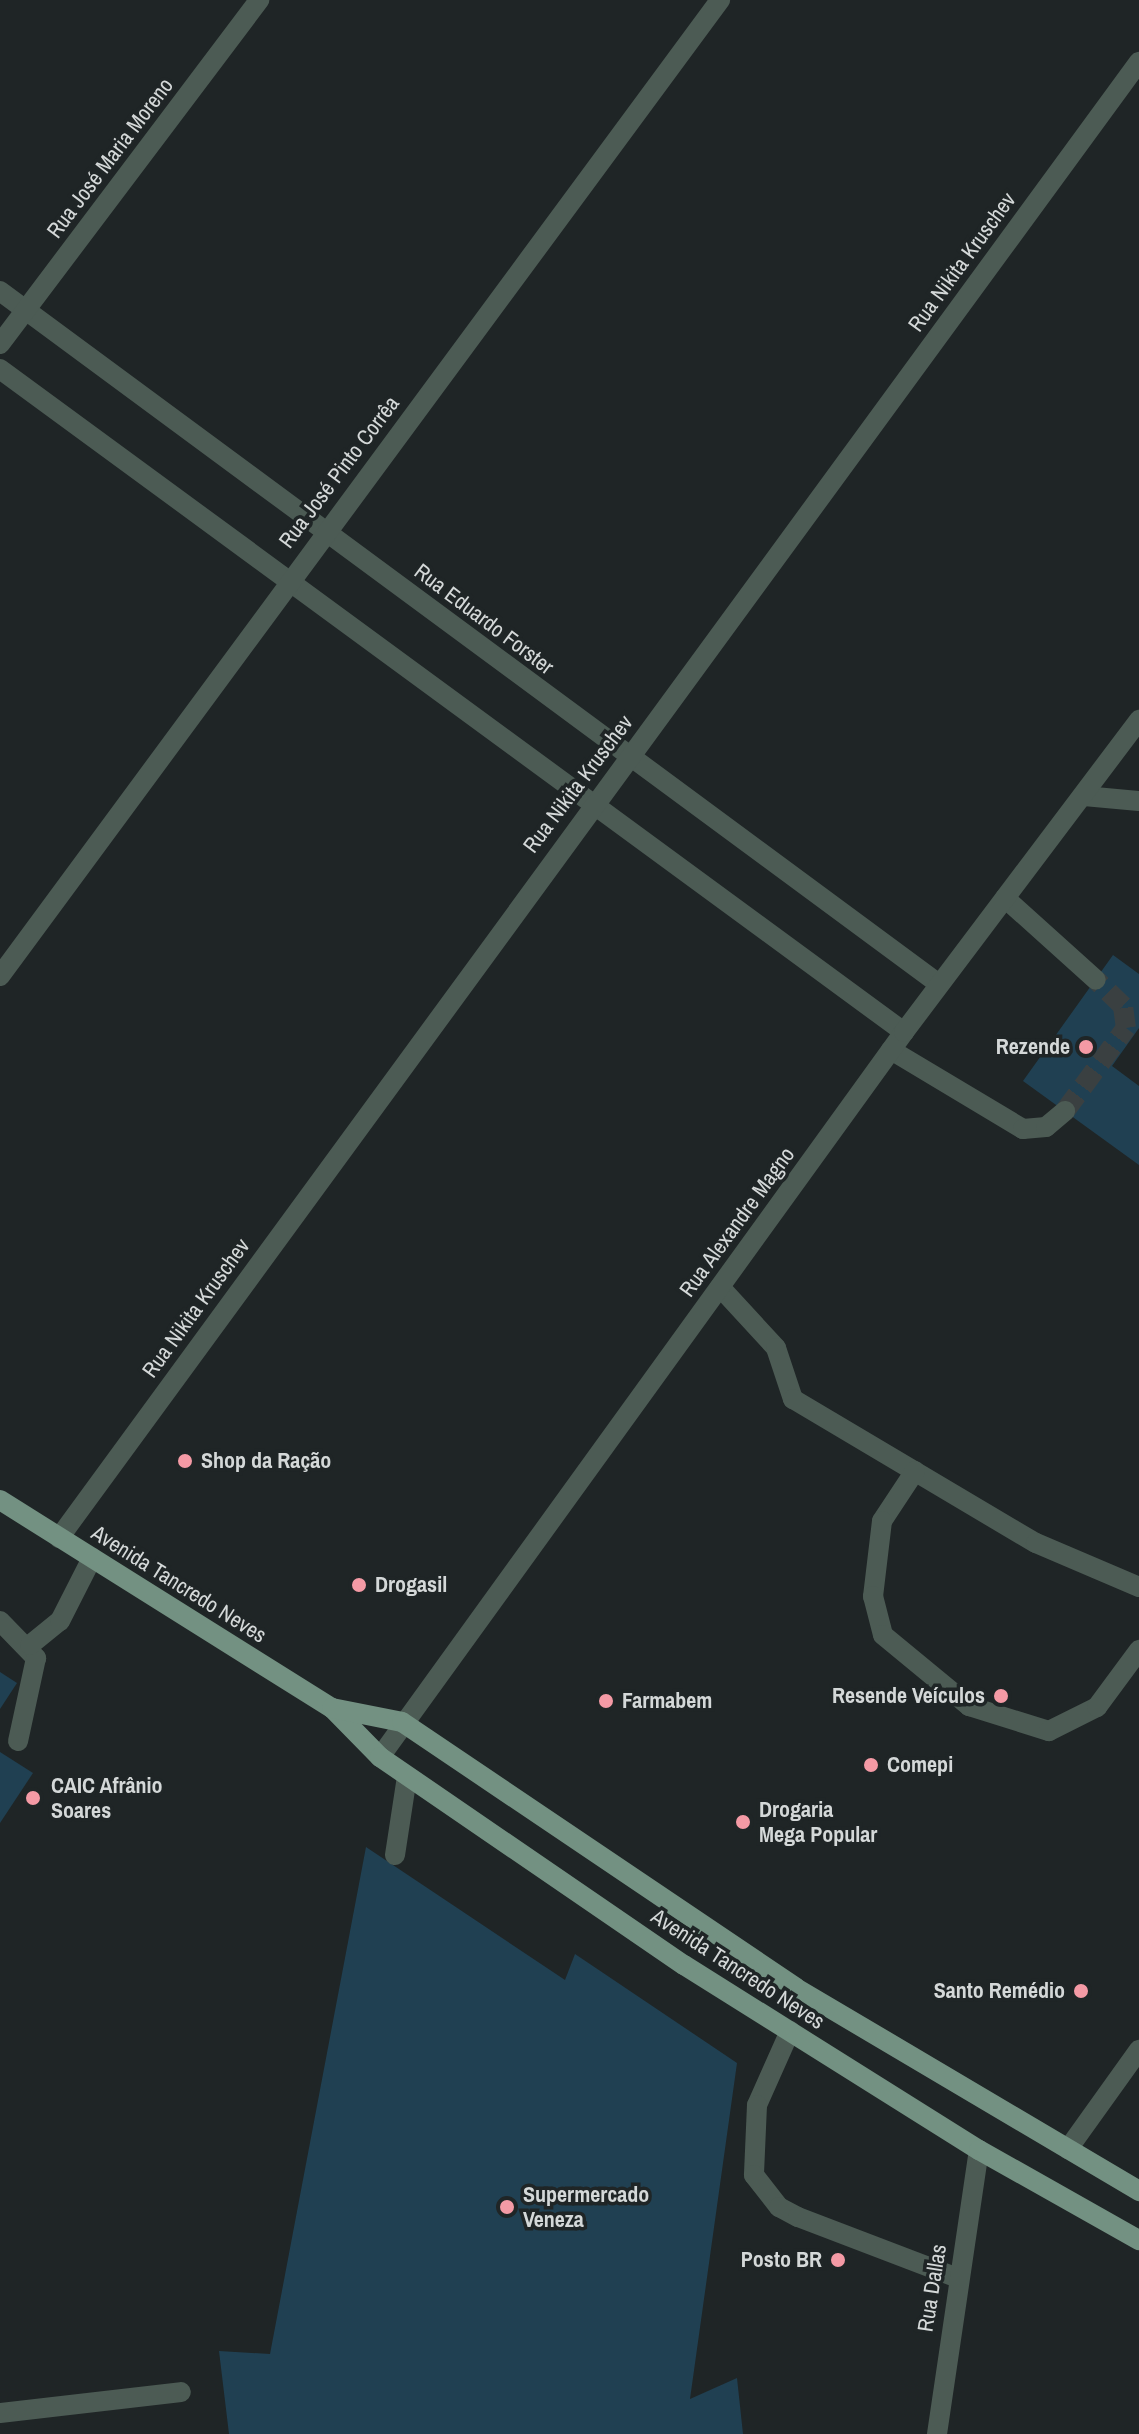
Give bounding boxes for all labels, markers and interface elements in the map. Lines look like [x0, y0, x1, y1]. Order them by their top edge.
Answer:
street label: Rua José Maria Moreno [41, 73, 179, 243]
street label: Rua Nikita Kruschev [903, 187, 1021, 337]
street label: Rua José Pinto Corrêa [273, 391, 405, 553]
street label: Rua Eduardo Forster [409, 558, 559, 680]
street label: Rua Nikita Kruschev [518, 710, 638, 858]
place label: Rezende [996, 1034, 1070, 1060]
marker: Rezende [1077, 1038, 1095, 1056]
street label: Rua Alexandre Magno [674, 1142, 800, 1302]
street label: Rua Nikita Kruschev [137, 1233, 255, 1383]
place label: Shop da Ração [201, 1448, 331, 1474]
marker: Shop da Ração [176, 1452, 194, 1470]
street label: Avenida Tancredo Neves [87, 1519, 271, 1649]
place label: Drogasil [375, 1572, 447, 1598]
marker: Drogasil [350, 1576, 368, 1594]
place label: Resende Veículos [832, 1683, 985, 1709]
marker: Resende Veículos [992, 1687, 1010, 1705]
place label: Farmabem [622, 1688, 712, 1714]
marker: Farmabem [597, 1692, 615, 1710]
place label: Comepi [887, 1752, 953, 1778]
marker: Comepi [862, 1756, 880, 1774]
place label: CAIC Afrânio Soares [51, 1772, 163, 1824]
marker: CAIC Afrânio Soares [22, 1787, 44, 1809]
place label: Drogaria Mega Popular [759, 1796, 877, 1848]
marker: Drogaria Mega Popular [734, 1813, 752, 1831]
street label: Avenida Tancredo Neves [646, 1903, 830, 2035]
place label: Santo Remédio [934, 1978, 1065, 2004]
marker: Santo Remédio [1072, 1982, 1090, 2000]
place label: Supermercado Veneza [523, 2181, 649, 2232]
marker: Supermercado Veneza [498, 2198, 516, 2216]
street label: Rua Dallas [912, 2242, 952, 2334]
place label: Posto BR [741, 2247, 822, 2273]
marker: Posto BR [829, 2251, 847, 2269]

